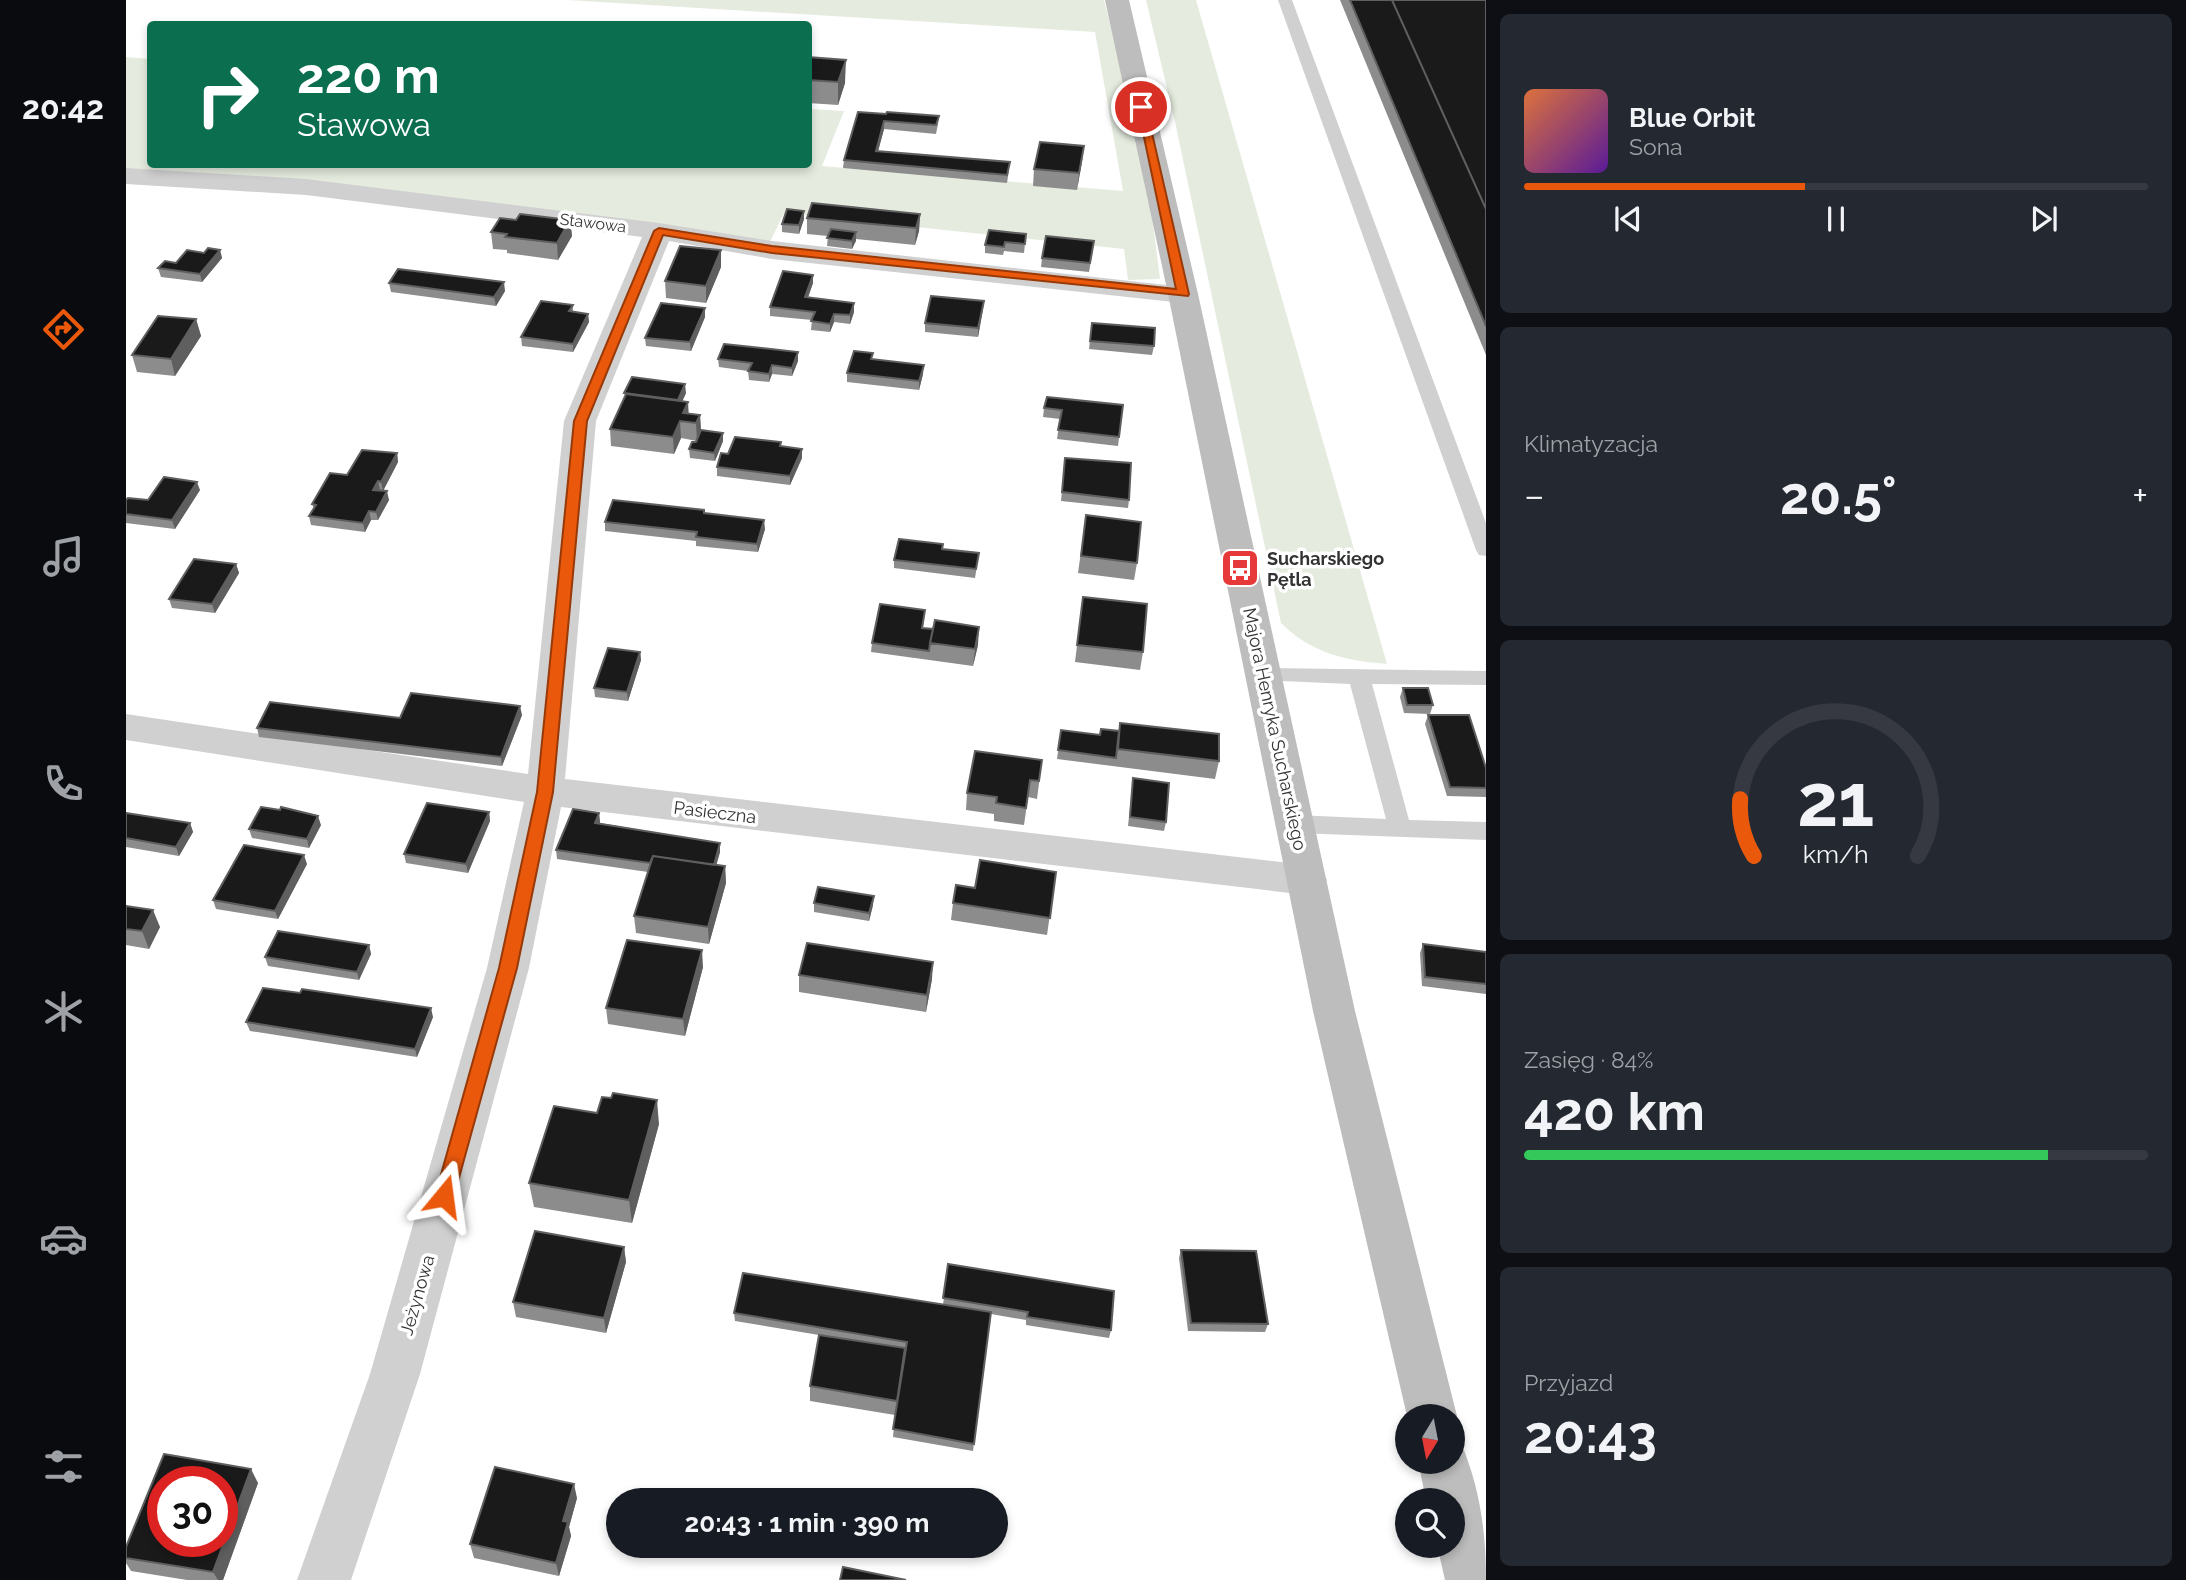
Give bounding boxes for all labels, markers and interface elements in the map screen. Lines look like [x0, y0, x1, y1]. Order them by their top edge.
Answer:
text: 220 m [297, 47, 440, 104]
icon: right [182, 49, 273, 140]
pin [1111, 77, 1171, 137]
icon: arrive [1122, 88, 1160, 126]
text: 20:42 [22, 89, 104, 126]
text: Blue Orbit [1629, 103, 1756, 133]
text: Stawowa [297, 106, 431, 143]
text: Sona [1629, 133, 1683, 160]
icon: previous [1609, 200, 1647, 238]
icon: pause [1817, 200, 1855, 238]
icon: next [2025, 200, 2063, 238]
street label: Stawowa [559, 209, 627, 237]
icon: directions [39, 305, 88, 354]
text: Klimatyzacja [1524, 430, 1658, 457]
text: 20.5° [1780, 465, 1897, 526]
text: − [1524, 473, 1544, 518]
text: + [2132, 473, 2148, 518]
icon: music [39, 532, 88, 581]
bus stop icon: Sucharskiego Pętla [1219, 547, 1261, 589]
place label: Sucharskiego Pętla [1267, 548, 1384, 590]
street label: Majora Henryka Sucharskiego [1239, 606, 1311, 853]
text: 21 [1797, 758, 1875, 843]
icon: phone [39, 759, 88, 808]
street label: Pasieczna [672, 797, 758, 827]
text: km/h [1803, 839, 1869, 869]
icon: climate [39, 987, 88, 1036]
text: Zasięg · 84% [1524, 1046, 1654, 1073]
text: 420 km [1524, 1081, 1705, 1142]
position arrow [407, 1159, 481, 1233]
icon: car [39, 1214, 88, 1263]
street label: Jeżynowa [396, 1252, 438, 1338]
text: Przyjazd [1524, 1369, 1613, 1396]
north arrow [1395, 1404, 1465, 1474]
map controls [1395, 1404, 1465, 1558]
text: 20:43 [1524, 1404, 1657, 1465]
icon: filters [39, 1442, 88, 1491]
speed limit sign: 30 [147, 1466, 238, 1557]
button: search [1395, 1488, 1465, 1558]
text: 20:43 · 1 min · 390 m [685, 1508, 929, 1538]

